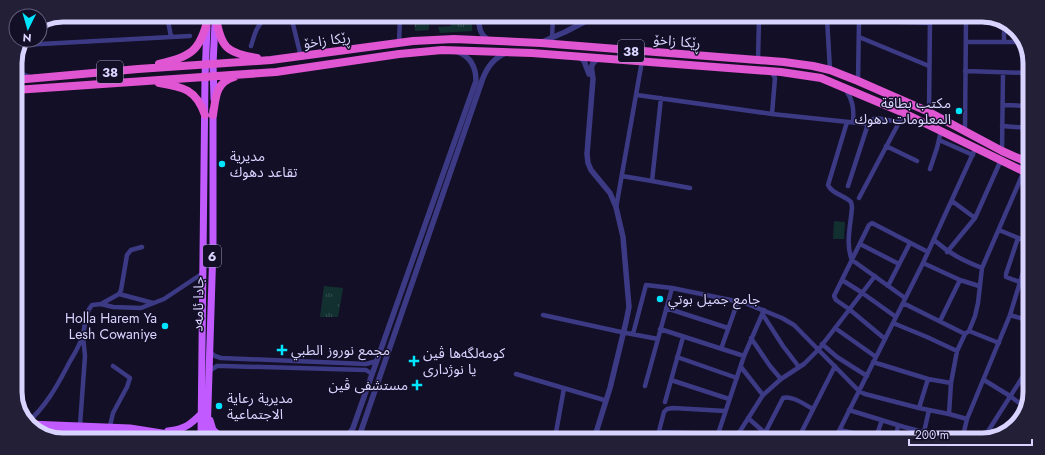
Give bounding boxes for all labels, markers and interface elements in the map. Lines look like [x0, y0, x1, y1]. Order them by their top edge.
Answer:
north arrow [8, 8, 48, 48]
street label: ڕێکا زاخۆ [302, 27, 352, 55]
street label: ڕێکا زاخۆ [652, 29, 701, 55]
text: N [22, 30, 32, 46]
road number: 38 [618, 40, 644, 62]
road number: 38 [97, 61, 123, 83]
place label: مكتب بطاقة المعلومات دهوك [855, 93, 951, 129]
marker: مكتب بطاقة المعلومات دهوك [954, 106, 964, 116]
place label: مديرية تقاعد دهوك [230, 146, 298, 182]
marker: مديرية تقاعد دهوك [217, 159, 227, 169]
road number: 6 [203, 245, 221, 267]
street label: جادا ئامەد [188, 276, 208, 332]
place label: جامع جميل بوتي [668, 289, 760, 310]
marker: جامع جميل بوتي [655, 294, 665, 304]
place label: Holla Harem Ya Lesh Cowaniye [65, 308, 157, 344]
marker: Holla Harem Ya Lesh Cowaniye [160, 321, 170, 331]
place label: مجمع نوروز الطبي [291, 340, 390, 361]
place label: کومەلگەها ڤین یا نوژداری [423, 343, 505, 379]
marker: مجمع نوروز الطبي [276, 344, 288, 356]
marker: کومەلگەها ڤین یا نوژداری [408, 355, 420, 367]
place label: مستشفى ڤين [328, 375, 408, 395]
marker: مستشفى ڤين [411, 379, 423, 391]
place label: مديرية رعاية الاجتماعية [227, 388, 293, 424]
marker: مديرية رعاية الاجتماعية [214, 401, 224, 411]
scale bar [909, 421, 1032, 447]
text: 200 m [915, 426, 949, 444]

